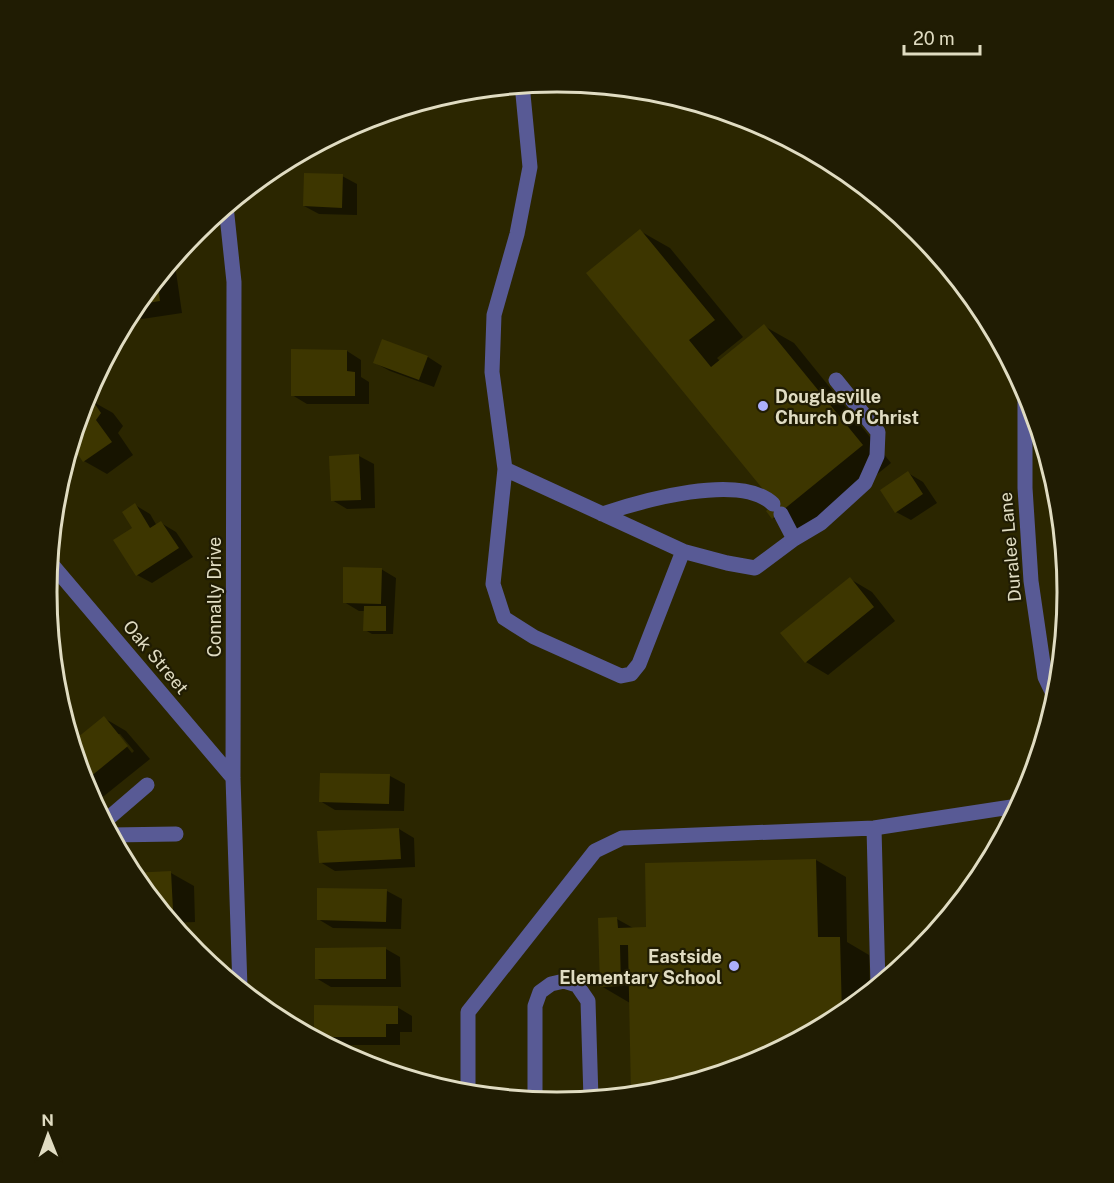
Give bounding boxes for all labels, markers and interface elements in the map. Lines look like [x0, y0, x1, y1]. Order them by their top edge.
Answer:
scale bar [904, 18, 980, 56]
text: 20 m [913, 28, 955, 49]
place label: Douglasville Church Of Christ [775, 386, 919, 428]
marker: Douglasville Church Of Christ [756, 399, 770, 413]
street label: Duralee Lane [995, 491, 1025, 603]
street label: Connally Drive [204, 537, 225, 657]
street label: Oak Street [119, 616, 193, 698]
place label: Eastside Elementary School [559, 946, 722, 988]
marker: Eastside Elementary School [727, 959, 741, 973]
north arrow [18, 1105, 78, 1165]
text: N [41, 1111, 54, 1130]

